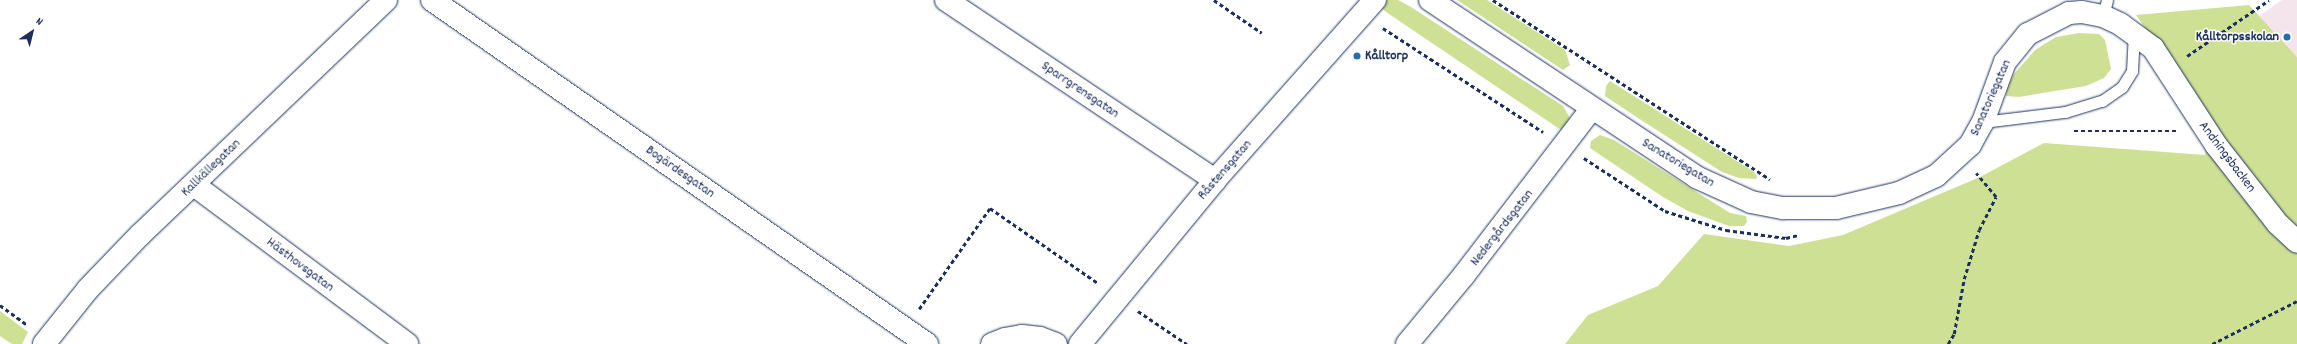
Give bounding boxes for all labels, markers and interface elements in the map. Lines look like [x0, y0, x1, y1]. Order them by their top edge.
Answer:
north arrow [12, 12, 52, 52]
text: N [32, 14, 46, 30]
place label: Kålltorpsskolan [2196, 29, 2279, 45]
marker: Kålltorpsskolan [2282, 32, 2292, 42]
place label: Kålltorp [1365, 48, 1408, 64]
marker: Kålltorp [1352, 51, 1362, 61]
street label: Sanatoriegatan [1967, 57, 2015, 139]
street label: Sparrgrensgatan [1038, 58, 1122, 122]
street label: Andningsbacken [2195, 118, 2259, 196]
street label: Sanatoriegatan [1639, 135, 1717, 191]
street label: Kallkällegatan [178, 136, 244, 200]
street label: Råstensgatan [1194, 136, 1256, 204]
street label: Bogärdesgatan [642, 142, 718, 202]
street label: Nedergårdsgatan [1467, 186, 1537, 270]
street label: Hästhovsgatan [263, 234, 337, 296]

